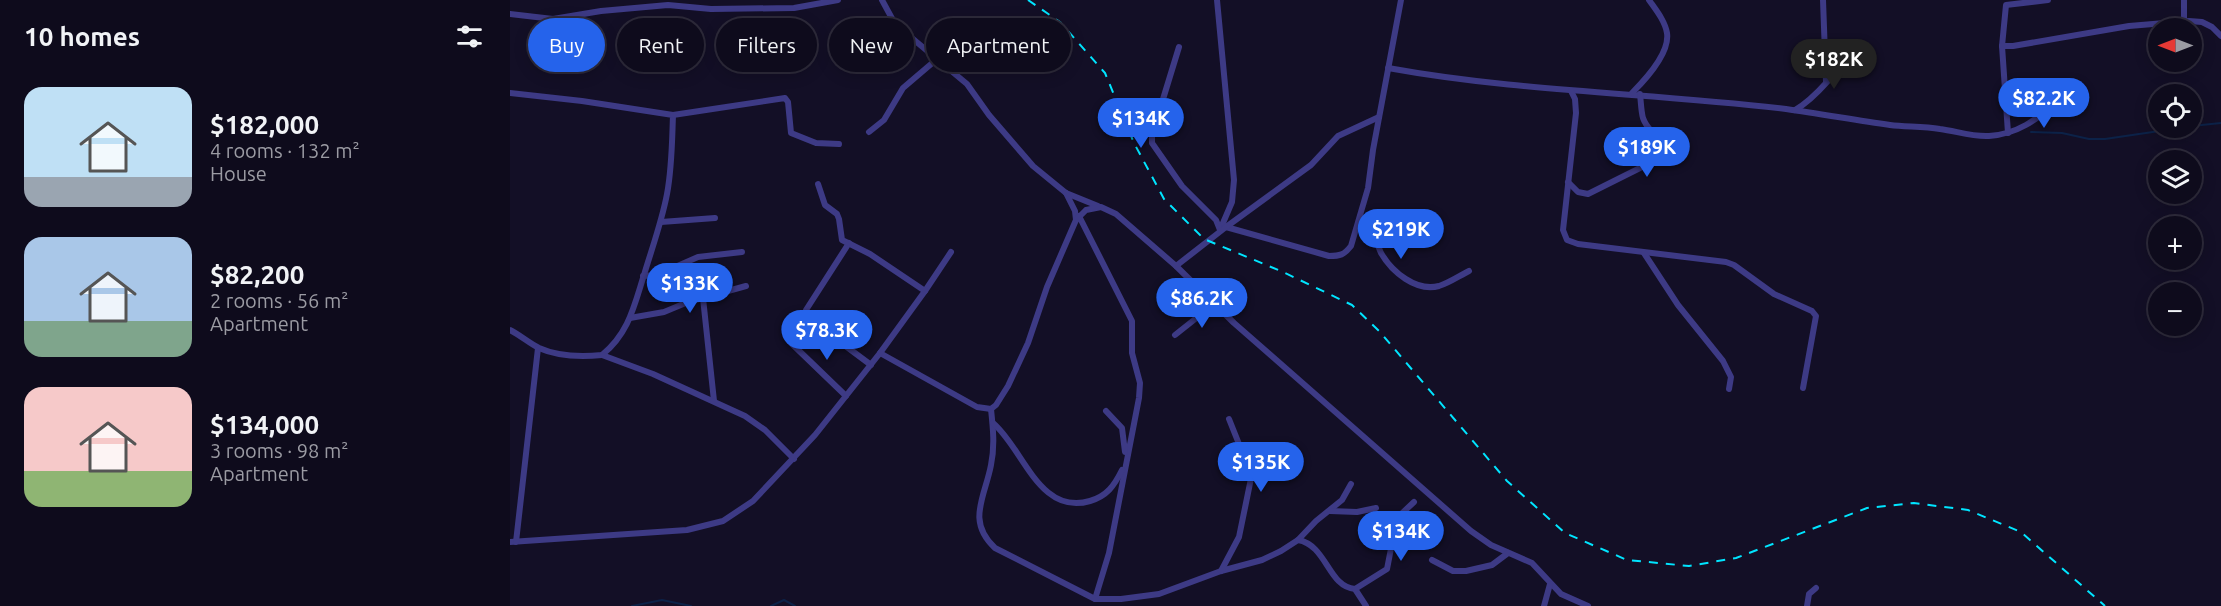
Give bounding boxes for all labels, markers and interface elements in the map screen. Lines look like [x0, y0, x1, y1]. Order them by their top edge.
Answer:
chip: Buy [528, 18, 605, 72]
chip: Rent [617, 18, 704, 72]
chip: Filters [716, 18, 817, 72]
chip: New [829, 18, 914, 72]
chip: Apartment [926, 18, 1071, 72]
north arrow [2148, 18, 2202, 72]
map controls [2148, 18, 2202, 336]
icon: filters [453, 20, 486, 53]
text: 10 homes [24, 22, 140, 51]
pin: $182K [1792, 39, 1876, 90]
text: $182K [1805, 47, 1863, 70]
pin: $82.2K [1995, 78, 2093, 129]
button: locate [2148, 84, 2202, 138]
text: $82.2K [2012, 86, 2076, 109]
pin: $134K [1099, 98, 1183, 149]
text: $134K [1112, 106, 1170, 129]
text: $182,000 [210, 110, 319, 139]
icon: home [72, 111, 144, 183]
pin: $189K [1605, 127, 1689, 178]
text: $189K [1618, 135, 1676, 158]
text: 4 rooms · 132 m² [210, 139, 360, 162]
button: layers [2148, 150, 2202, 204]
text: House [210, 162, 267, 185]
pin: $219K [1359, 209, 1443, 260]
button: + [2148, 216, 2202, 270]
text: $219K [1372, 217, 1430, 240]
text: $82,200 [210, 260, 304, 289]
icon: home [72, 261, 144, 333]
pin: $133K [648, 263, 732, 314]
text: $133K [661, 271, 719, 294]
pin: $86.2K [1153, 278, 1251, 329]
button: − [2148, 282, 2202, 336]
text: $86.2K [1170, 286, 1234, 309]
text: 2 rooms · 56 m² [210, 289, 348, 312]
pin: $78.3K [778, 310, 876, 361]
text: Apartment [210, 312, 308, 335]
text: $78.3K [795, 318, 859, 341]
text: $134,000 [210, 410, 319, 439]
icon: home [72, 411, 144, 483]
text: 3 rooms · 98 m² [210, 439, 348, 462]
pin: $135K [1219, 442, 1303, 493]
text: $135K [1232, 450, 1290, 473]
text: Apartment [210, 462, 308, 485]
pin: $134K [1359, 511, 1443, 562]
text: $134K [1372, 519, 1430, 542]

